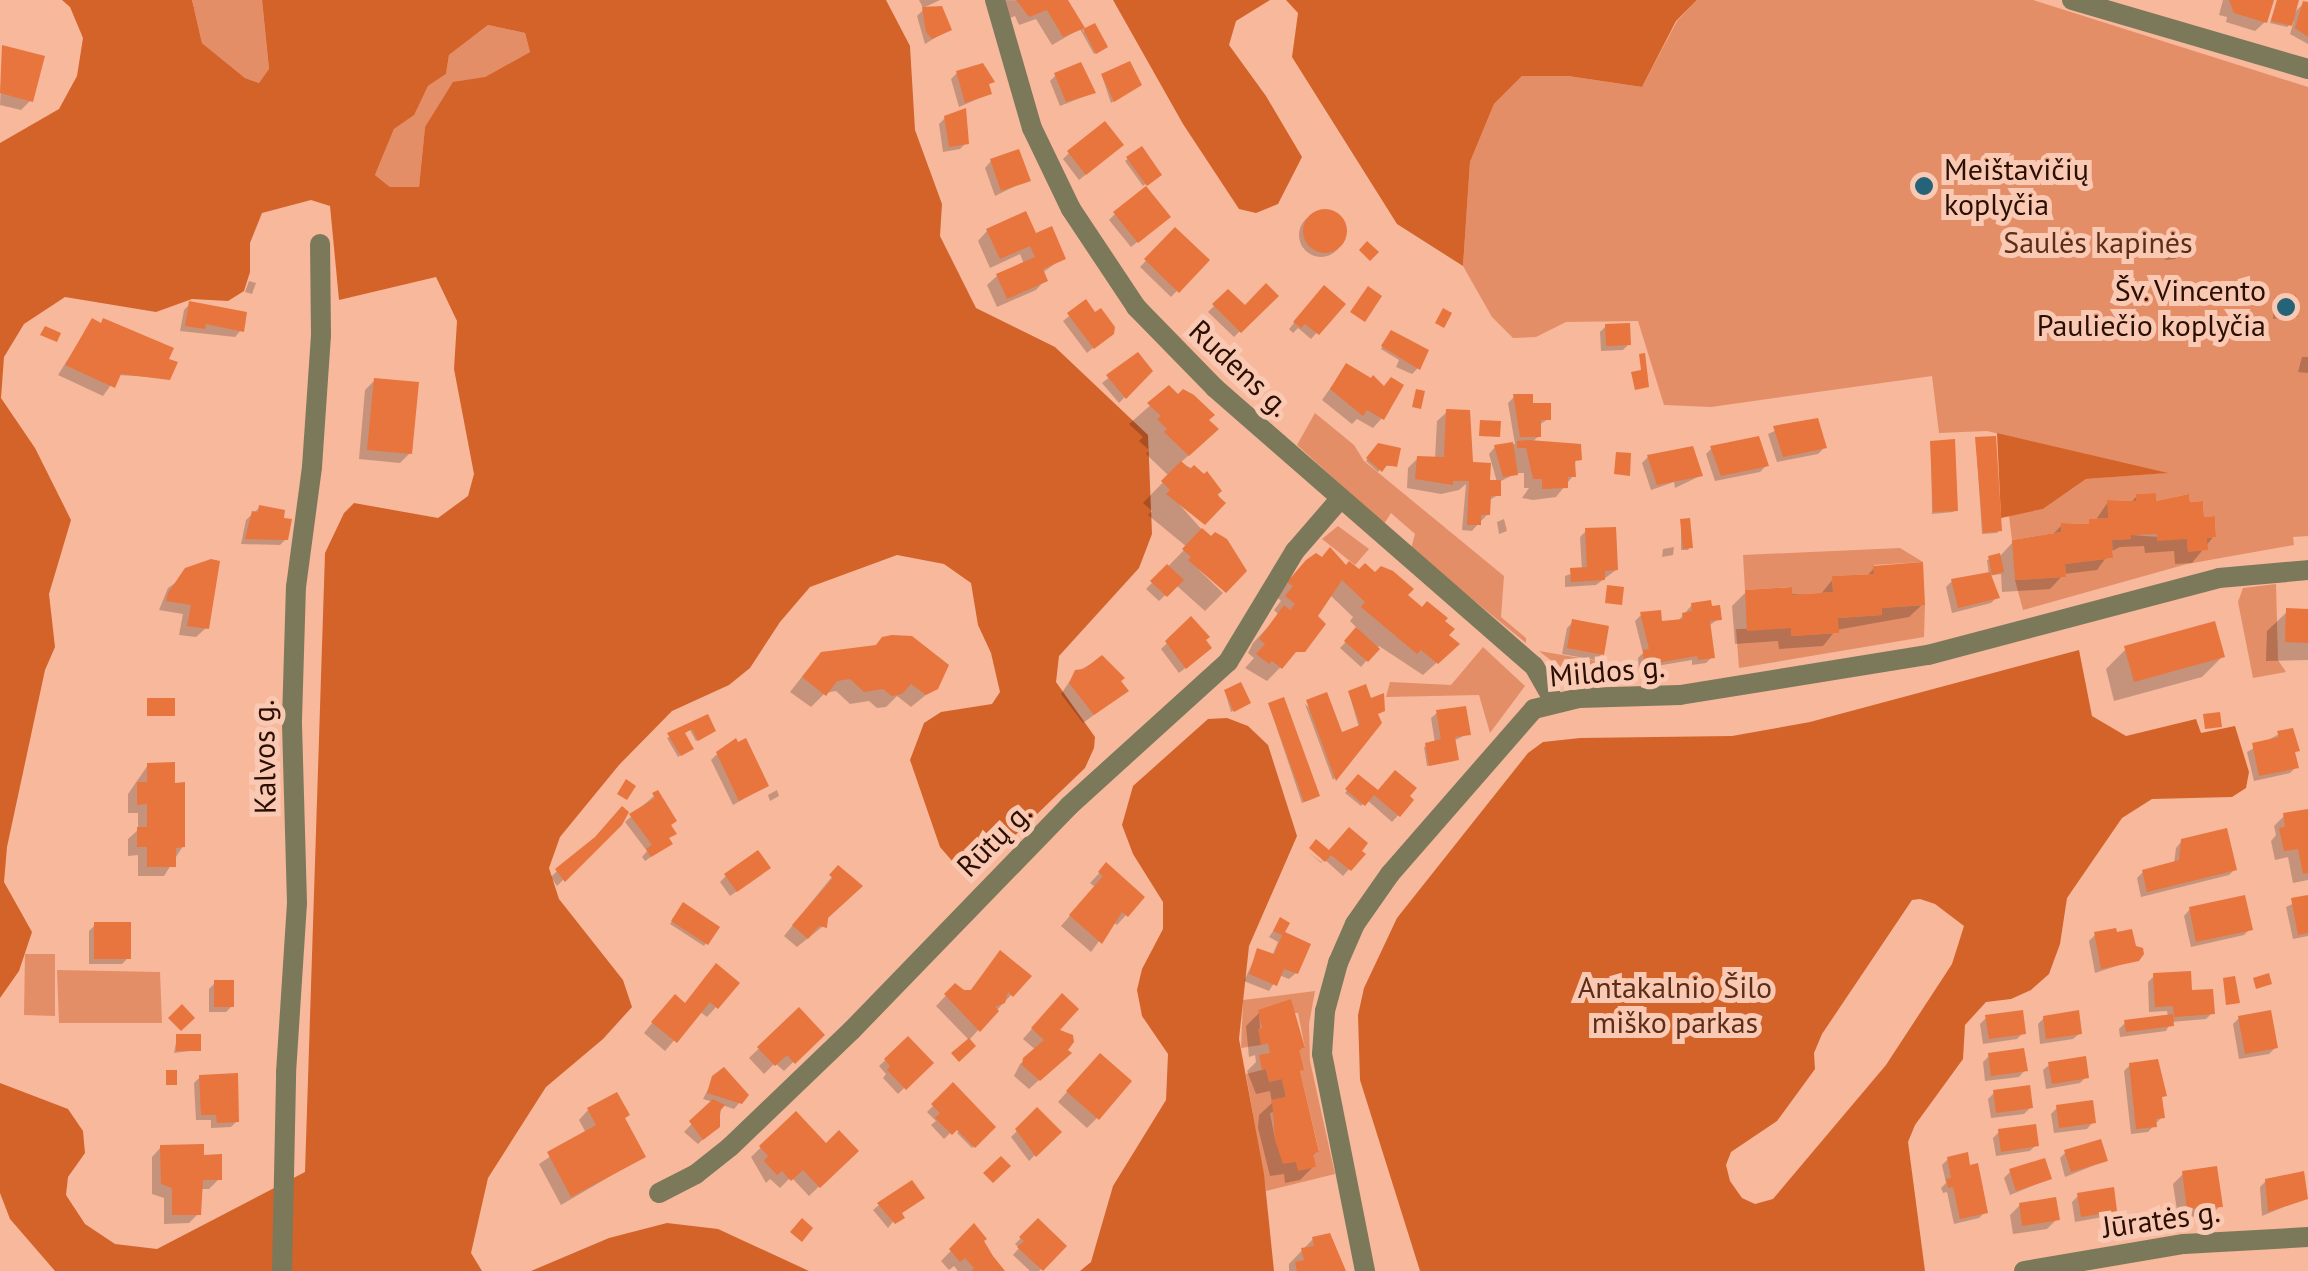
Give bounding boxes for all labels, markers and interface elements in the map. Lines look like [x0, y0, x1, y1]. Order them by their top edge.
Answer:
place label: Meištavičių koplyčia [1944, 151, 2089, 222]
marker: Meištavičių koplyčia [1913, 175, 1935, 197]
park label: Saulės kapinės [2003, 224, 2193, 260]
place label: Šv. Vincento Pauliečio koplyčia [2037, 272, 2266, 342]
marker: Šv. Vincento Pauliečio koplyčia [2275, 296, 2297, 318]
street label: Rudens g. [1182, 312, 1298, 424]
street label: Mildos g. [1548, 648, 1666, 694]
street label: Kalvos g. [245, 699, 283, 815]
street label: Rūtų g. [949, 794, 1039, 884]
park label: Antakalnio Šilo miško parkas [1578, 969, 1772, 1040]
street label: Jūratės g. [2100, 1193, 2222, 1245]

